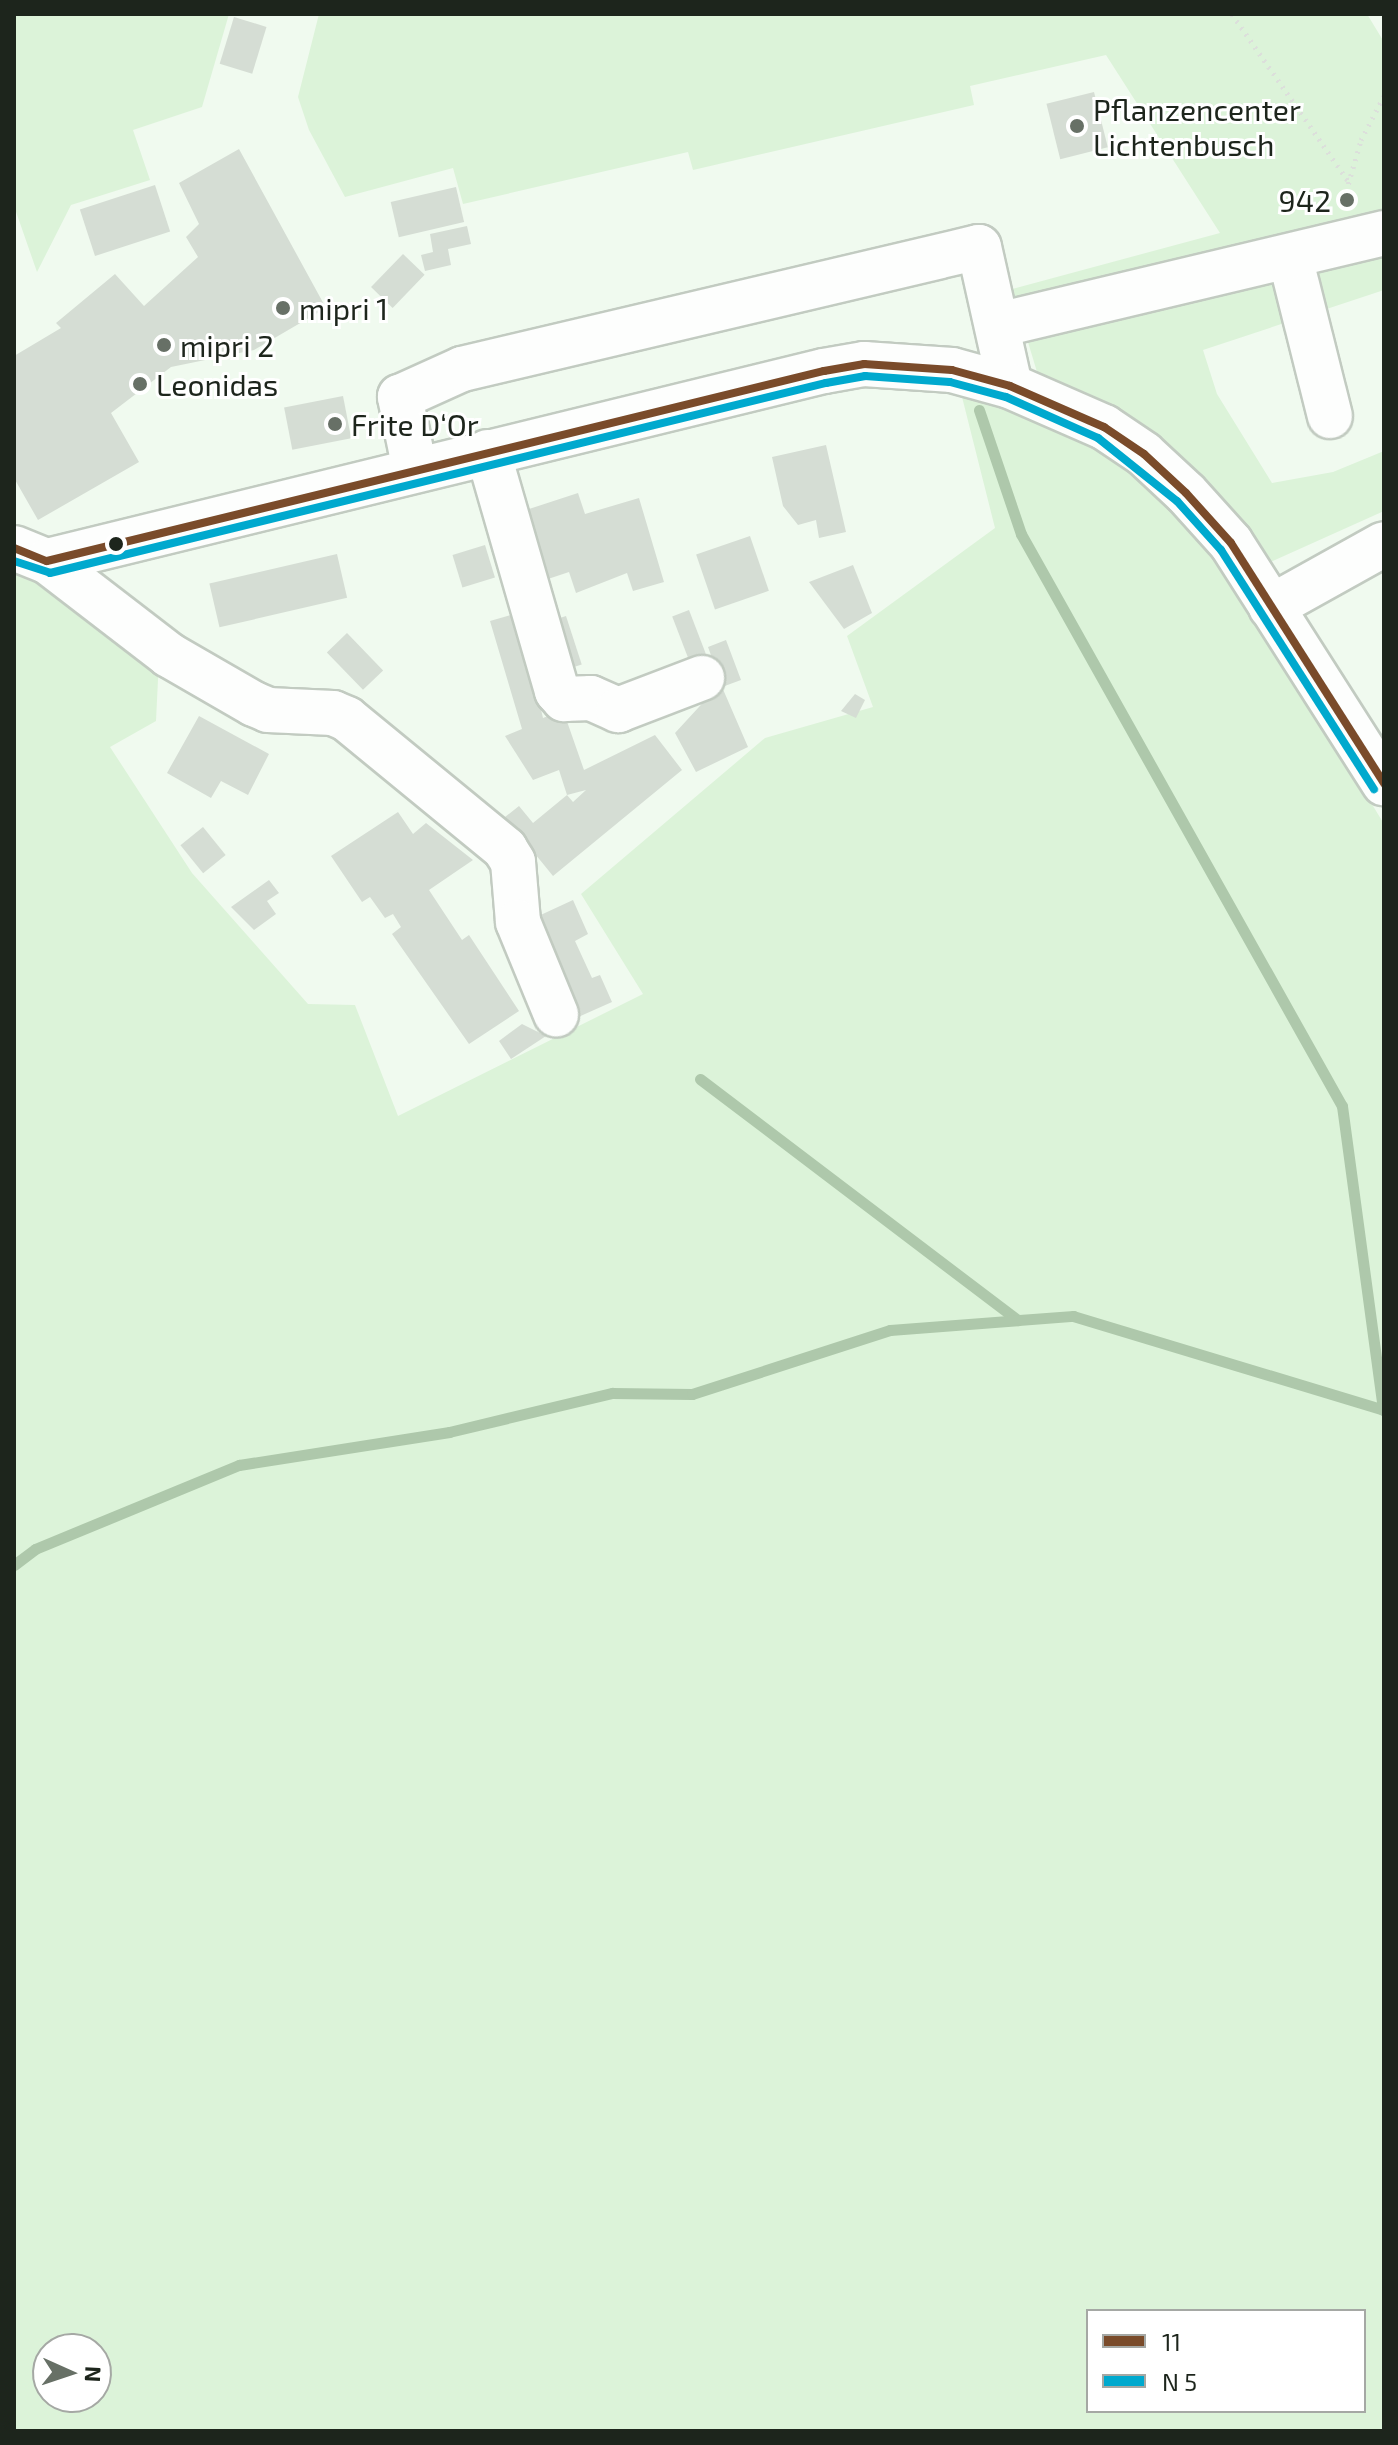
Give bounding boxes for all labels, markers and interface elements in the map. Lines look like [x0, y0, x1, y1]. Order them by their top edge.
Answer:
place label: Pflanzencenter Lichtenbusch [1093, 91, 1301, 162]
marker: Pflanzencenter Lichtenbusch [1068, 117, 1086, 135]
place label: 942 [1279, 182, 1331, 218]
marker: 942 [1338, 191, 1356, 209]
place label: mipri 1 [299, 290, 388, 326]
marker: mipri 1 [274, 299, 292, 317]
place label: mipri 2 [180, 327, 274, 363]
marker: mipri 2 [155, 336, 173, 354]
place label: Leonidas [156, 366, 278, 402]
marker: Leonidas [131, 375, 149, 393]
place label: Frite D‘Or [351, 406, 479, 442]
marker: Frite D‘Or [326, 415, 344, 433]
unlabelled marker [108, 536, 124, 552]
legend [1086, 2309, 1366, 2413]
text: 11 [1162, 2327, 1181, 2356]
north arrow [32, 2333, 112, 2413]
text: N [81, 2366, 107, 2383]
text: N 5 [1162, 2367, 1197, 2396]

